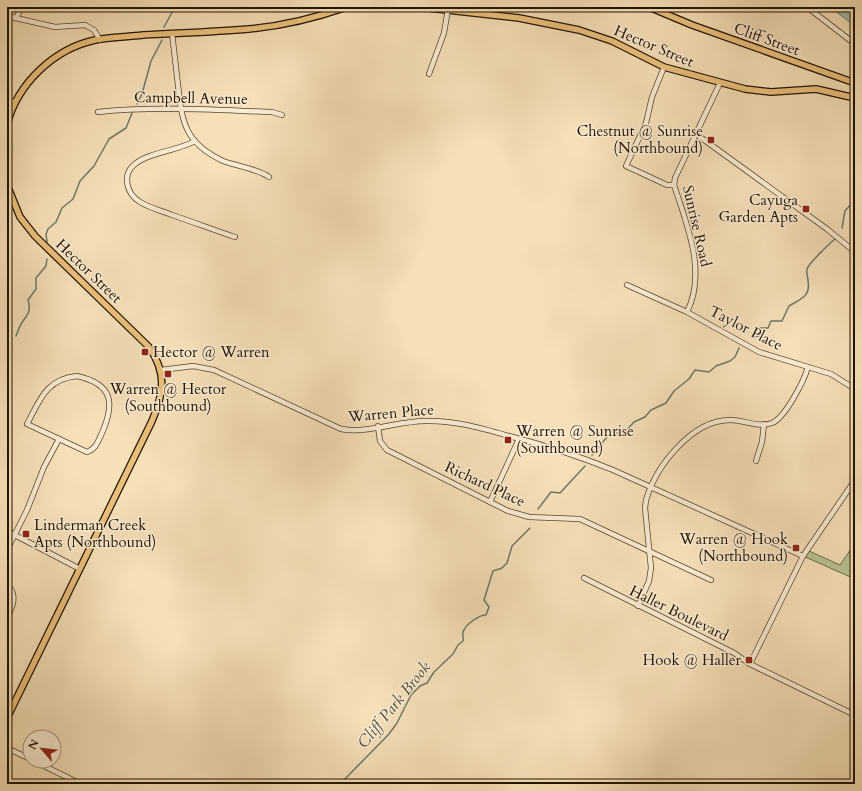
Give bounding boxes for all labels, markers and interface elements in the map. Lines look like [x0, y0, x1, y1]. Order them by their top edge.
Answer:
street label: Cliff Street [731, 18, 803, 60]
street label: Hector Street [611, 20, 697, 72]
street label: Campbell Avenue [134, 87, 248, 109]
place label: Chestnut @ Sunrise (Northbound) [577, 121, 703, 158]
marker: Chestnut @ Sunrise (Northbound) [706, 135, 716, 145]
street label: Sunrise Road [678, 183, 716, 269]
place label: Cayuga Garden Apts [718, 190, 799, 227]
marker: Cayuga Garden Apts [801, 204, 811, 214]
street label: Hector Street [52, 234, 127, 308]
street label: Taylor Place [706, 301, 786, 355]
place label: Hector @ Warren [153, 342, 270, 362]
marker: Hector @ Warren [140, 347, 150, 357]
marker: Warren @ Hector (Southbound) [163, 369, 173, 379]
place label: Warren @ Hector (Southbound) [109, 379, 227, 416]
street label: Warren Place [346, 399, 435, 427]
place label: Warren @ Sunrise (Southbound) [515, 421, 634, 458]
marker: Warren @ Sunrise (Southbound) [503, 435, 513, 445]
street label: Richard Place [442, 457, 529, 511]
place label: Linderman Creek Apts (Northbound) [34, 515, 156, 552]
marker: Linderman Creek Apts (Northbound) [21, 529, 31, 539]
place label: Warren @ Hook (Northbound) [678, 529, 788, 566]
marker: Warren @ Hook (Northbound) [791, 543, 801, 553]
street label: Haller Boulevard [626, 580, 732, 646]
place label: Hook @ Haller [643, 650, 742, 670]
marker: Hook @ Haller [744, 655, 754, 665]
water label: Cliff Park Brook [352, 657, 436, 753]
north arrow [22, 729, 62, 769]
text: N [25, 736, 43, 752]

